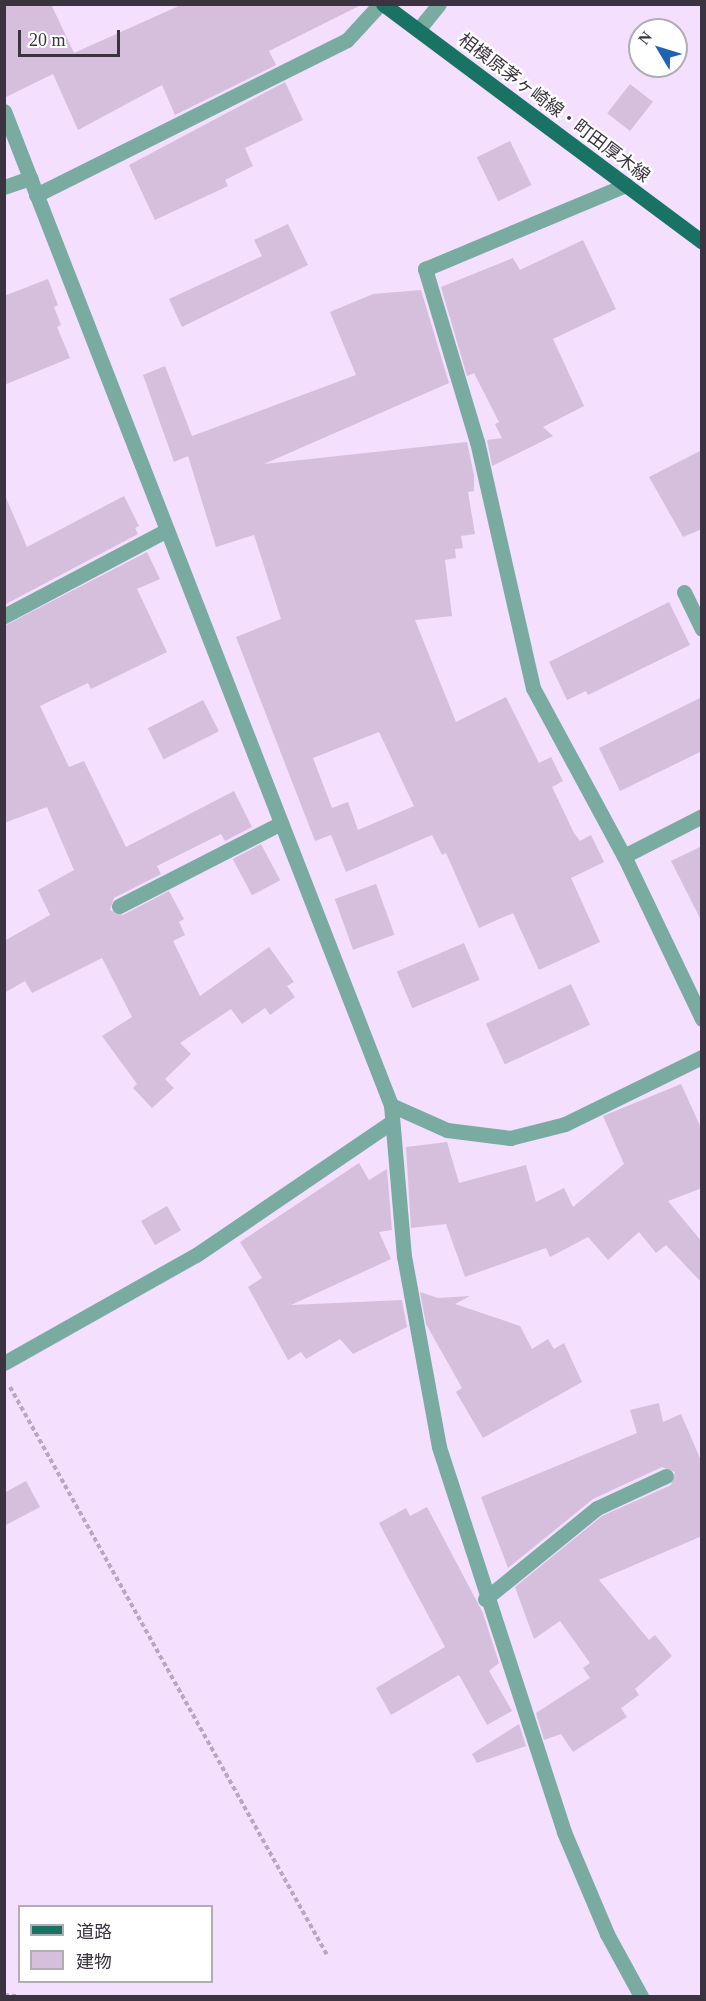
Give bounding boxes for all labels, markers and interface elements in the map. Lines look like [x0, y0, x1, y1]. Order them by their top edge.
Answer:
scale bar [21, 18, 123, 56]
north arrow [628, 18, 688, 78]
text: N [635, 28, 655, 48]
street label: 相模原茅ヶ崎線・町田厚木線 [454, 29, 654, 187]
text: 20 m [29, 30, 66, 50]
legend [18, 1905, 213, 1983]
text: 道路 [76, 1922, 112, 1942]
text: 建物 [76, 1952, 112, 1972]

